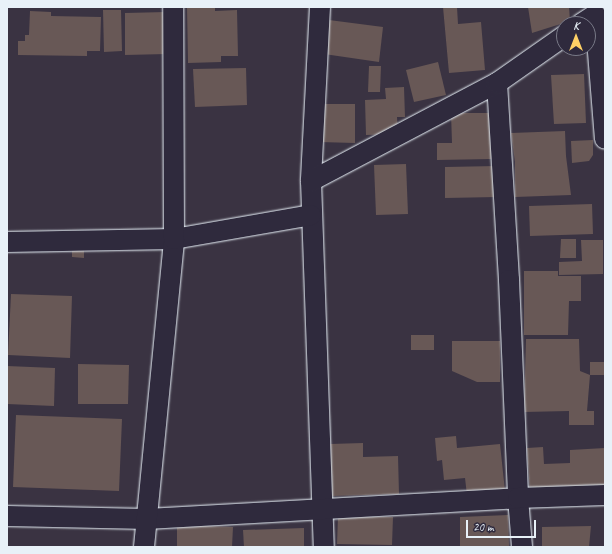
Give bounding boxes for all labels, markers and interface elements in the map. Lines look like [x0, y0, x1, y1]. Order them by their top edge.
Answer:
north arrow [556, 16, 596, 56]
text: K [573, 18, 579, 32]
scale bar [468, 512, 538, 538]
text: 20 m [473, 519, 493, 535]

